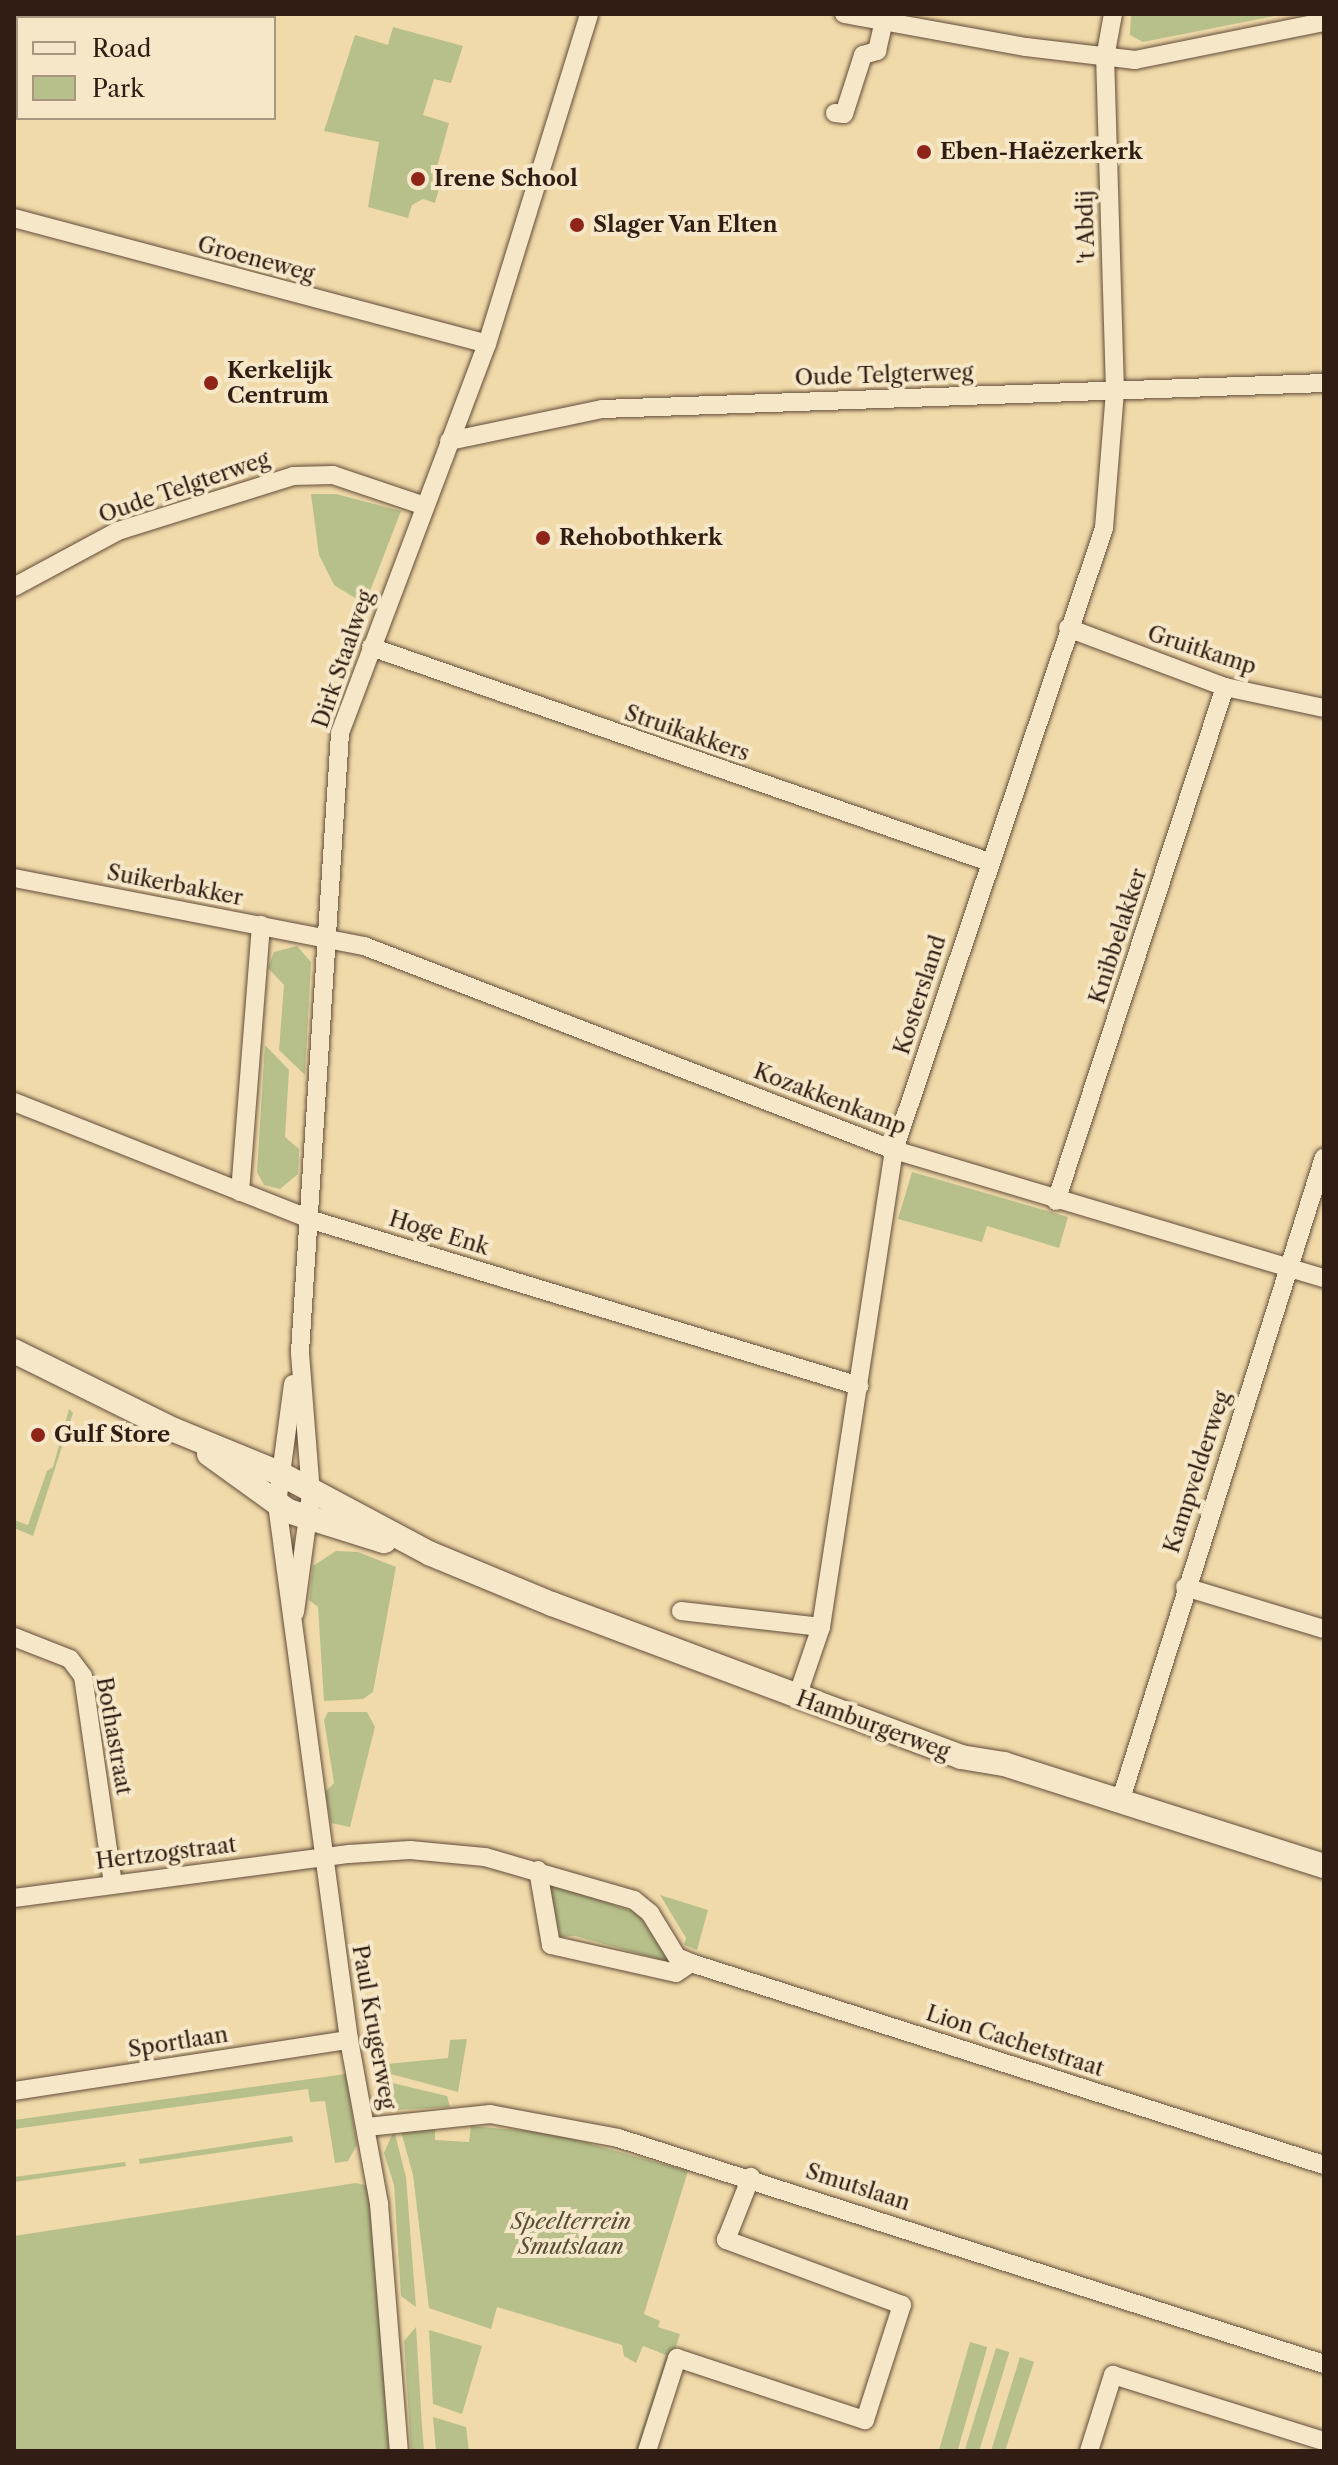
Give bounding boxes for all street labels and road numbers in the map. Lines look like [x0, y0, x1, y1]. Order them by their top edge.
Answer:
street label: 't Abdij [1072, 189, 1100, 265]
street label: Groeneweg [195, 231, 317, 287]
street label: Oude Telgterweg [794, 359, 974, 391]
street label: Oude Telgterweg [95, 445, 273, 529]
street label: Dirk Staalweg [307, 586, 379, 732]
street label: Gruitkamp [1144, 620, 1260, 680]
street label: Struikakkers [621, 699, 753, 767]
street label: Suikerbakker [105, 859, 245, 911]
street label: Knibbelakker [1084, 865, 1152, 1007]
street label: Kostersland [888, 932, 952, 1058]
street label: Kozakkenkamp [750, 1058, 910, 1140]
street label: Hoge Enk [386, 1205, 492, 1261]
street label: Kampvelderweg [1158, 1388, 1236, 1556]
street label: Bothastraat [91, 1675, 137, 1797]
street label: Hamburgerweg [793, 1685, 953, 1765]
street label: Hertzogstraat [94, 1831, 238, 1875]
street label: Paul Krugerweg [347, 1943, 401, 2111]
street label: Lion Cachetstraat [923, 2000, 1107, 2082]
street label: Sportlaan [126, 2021, 230, 2063]
street label: Smutslaan [803, 2158, 913, 2216]

